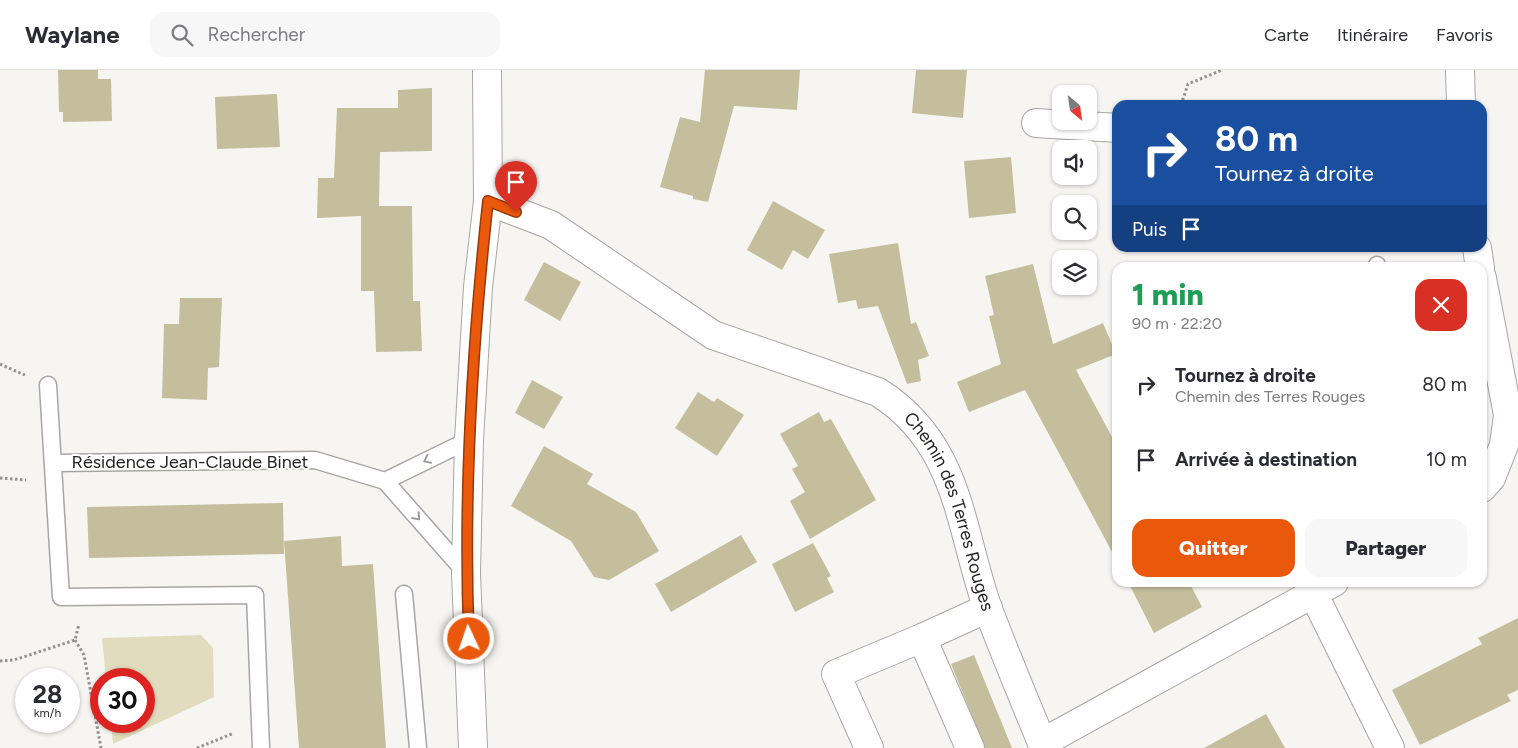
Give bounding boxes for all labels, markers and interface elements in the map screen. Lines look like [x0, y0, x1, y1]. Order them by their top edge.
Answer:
search box [150, 12, 500, 57]
text: Waylane [25, 20, 120, 49]
icon: search [168, 21, 196, 49]
text: Rechercher [208, 23, 305, 46]
text: Carte [1264, 24, 1309, 46]
text: Itinéraire [1337, 24, 1408, 46]
text: Favoris [1436, 24, 1493, 46]
north arrow [1052, 85, 1098, 130]
map controls [1052, 85, 1097, 295]
text: 80 m [1215, 118, 1298, 160]
icon: right [1132, 120, 1197, 185]
button: sound [1052, 140, 1097, 185]
text: Tournez à droite [1215, 160, 1374, 187]
pin [495, 161, 537, 212]
icon: arrive [502, 168, 530, 196]
button: search [1052, 195, 1097, 240]
icon: arrive [1177, 215, 1205, 243]
text: Puis [1132, 218, 1167, 241]
button: layers [1052, 250, 1097, 295]
text: 1 min [1132, 276, 1204, 313]
button: close [1415, 279, 1467, 331]
text: 90 m · 22:20 [1132, 314, 1222, 333]
text: Tournez à droite [1175, 364, 1316, 387]
icon: right [1132, 371, 1160, 399]
text: 80 m [1422, 373, 1467, 396]
text: Chemin des Terres Rouges [1175, 387, 1365, 406]
street label: Chemin des Terres Rouges [899, 407, 999, 614]
icon: arrive [1132, 446, 1160, 474]
text: Arrivée à destination [1175, 448, 1357, 471]
text: 10 m [1426, 448, 1467, 471]
street label: Résidence Jean-Claude Binet [72, 451, 309, 473]
one-way arrow [423, 454, 432, 465]
one-way arrow [411, 512, 420, 521]
button: Quitter [1132, 519, 1295, 577]
button: Partager [1305, 519, 1467, 577]
position arrow [442, 612, 494, 664]
speed limit sign: 30 [90, 668, 155, 733]
text: 28 [33, 679, 62, 709]
text: km/h [34, 706, 61, 720]

